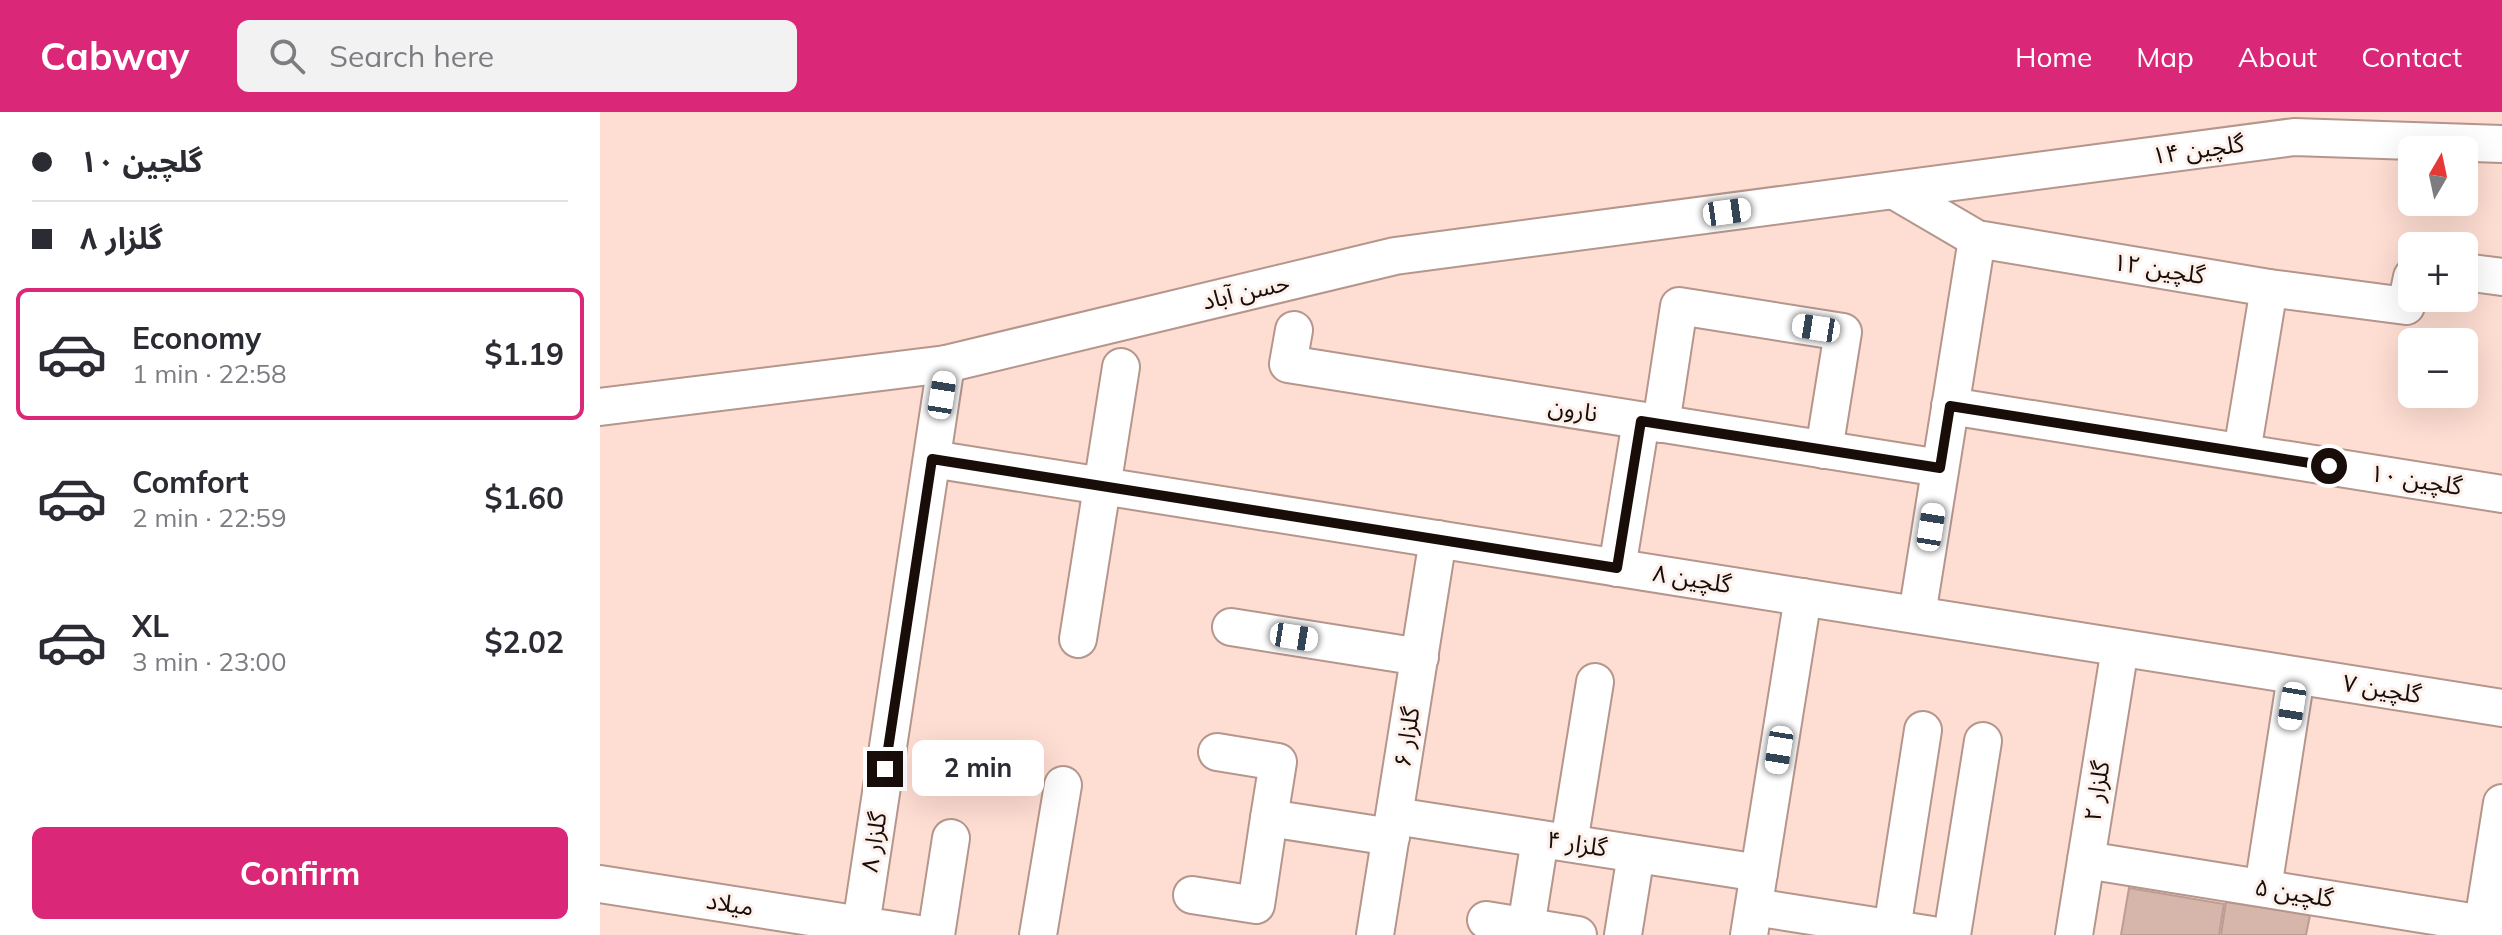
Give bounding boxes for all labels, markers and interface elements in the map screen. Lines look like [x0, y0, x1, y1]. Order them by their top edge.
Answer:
search box [237, 20, 797, 92]
text: Cabway [40, 32, 189, 80]
icon: search [265, 34, 309, 78]
text: Search here [329, 37, 494, 75]
text: Home [2015, 39, 2092, 74]
text: Map [2136, 39, 2194, 74]
text: About [2238, 39, 2317, 74]
text: Contact [2361, 39, 2462, 74]
street label: گلچین ۱۴ [2150, 128, 2247, 171]
north arrow [2398, 136, 2478, 216]
map controls [2398, 136, 2478, 408]
text: گلچین ۱۰ [80, 142, 203, 180]
car [1702, 197, 1752, 227]
text: گلزار ۸ [80, 219, 163, 257]
button: + [2398, 232, 2478, 312]
street label: گلچین ۱۲ [2111, 246, 2208, 291]
street label: حسن آباد [1199, 266, 1292, 316]
car [1790, 312, 1842, 344]
icon: car [36, 318, 108, 390]
text: Economy [132, 319, 261, 357]
button: − [2398, 328, 2478, 408]
text: $1.19 [485, 335, 564, 373]
text: 1 min · 22:58 [132, 357, 287, 390]
car [926, 369, 958, 421]
street label: نارون [1546, 390, 1600, 428]
route start [2311, 448, 2347, 484]
street label: گلچین ۱۰ [2368, 457, 2465, 502]
icon: car [36, 462, 108, 534]
text: Comfort [132, 463, 249, 501]
text: $1.60 [485, 479, 564, 517]
text: 2 min · 22:59 [132, 501, 287, 534]
car [1915, 501, 1947, 553]
street label: گلچین ۸ [1651, 557, 1735, 600]
icon: car [36, 606, 108, 678]
text: XL [132, 607, 169, 645]
car [1268, 621, 1320, 653]
text: $2.02 [485, 623, 564, 661]
text: 3 min · 23:00 [132, 645, 287, 678]
street label: گلچین ۷ [2341, 667, 2425, 710]
car [2276, 680, 2308, 732]
street label: گلزار ۶ [1386, 704, 1426, 769]
car [1763, 724, 1795, 776]
callout: 2 min [913, 741, 1045, 797]
route end [867, 751, 903, 787]
text: 2 min [944, 751, 1012, 784]
street label: گلزار ۲ [2076, 758, 2116, 823]
street label: گلزار ۸ [853, 809, 893, 874]
street label: گلزار ۴ [1545, 823, 1610, 863]
button: Confirm [32, 827, 568, 919]
street label: گلچین ۵ [2253, 871, 2337, 914]
street label: میلاد [704, 884, 756, 922]

